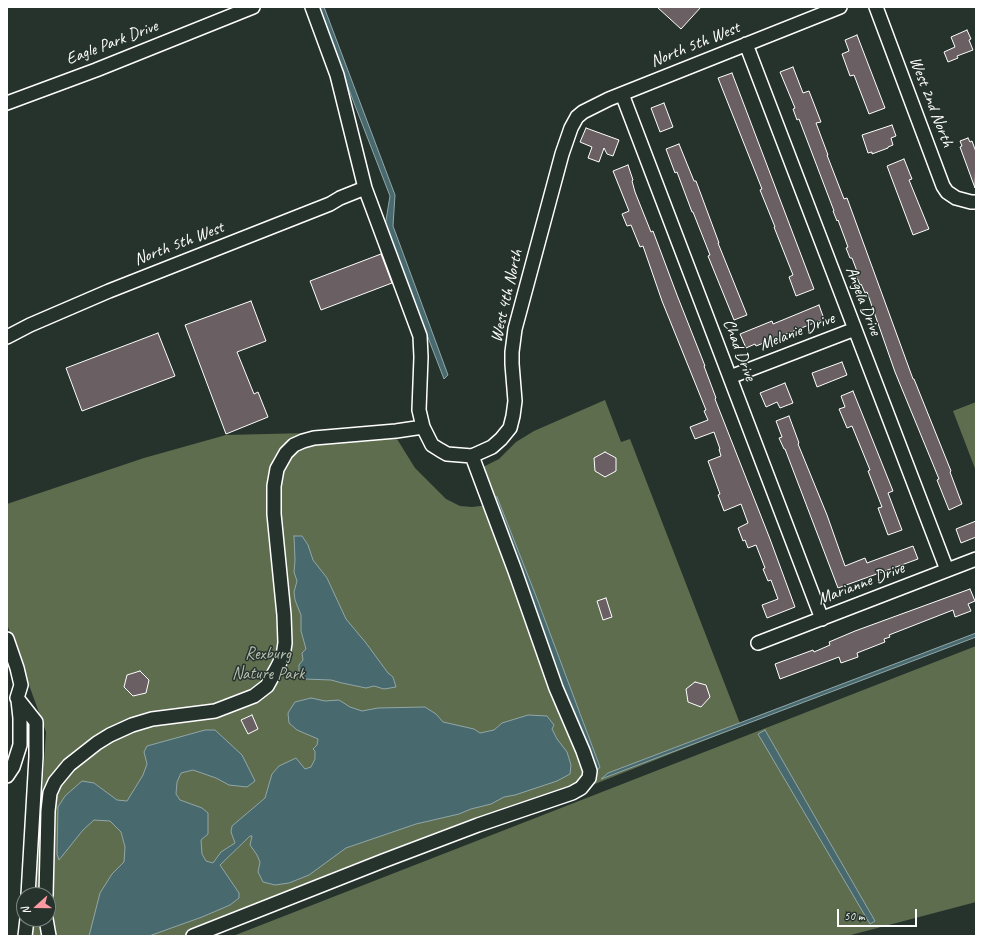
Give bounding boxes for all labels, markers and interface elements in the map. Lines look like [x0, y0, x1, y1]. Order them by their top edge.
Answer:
street label: Eagle Park Drive [63, 16, 161, 70]
street label: North 5th West [647, 18, 743, 72]
street label: West 2nd North [904, 54, 958, 150]
street label: North 5th West [131, 218, 227, 270]
street label: West 4th North [486, 248, 528, 344]
street label: Angela Drive [841, 264, 885, 338]
street label: Melanie Drive [757, 308, 837, 356]
street label: Chad Drive [718, 316, 760, 384]
street label: Marianne Drive [815, 558, 907, 610]
park label: Rexburg Nature Park [232, 645, 304, 685]
north arrow [16, 887, 56, 927]
scale bar [839, 901, 919, 927]
text: N [18, 905, 33, 917]
text: 50 m [844, 908, 864, 924]

